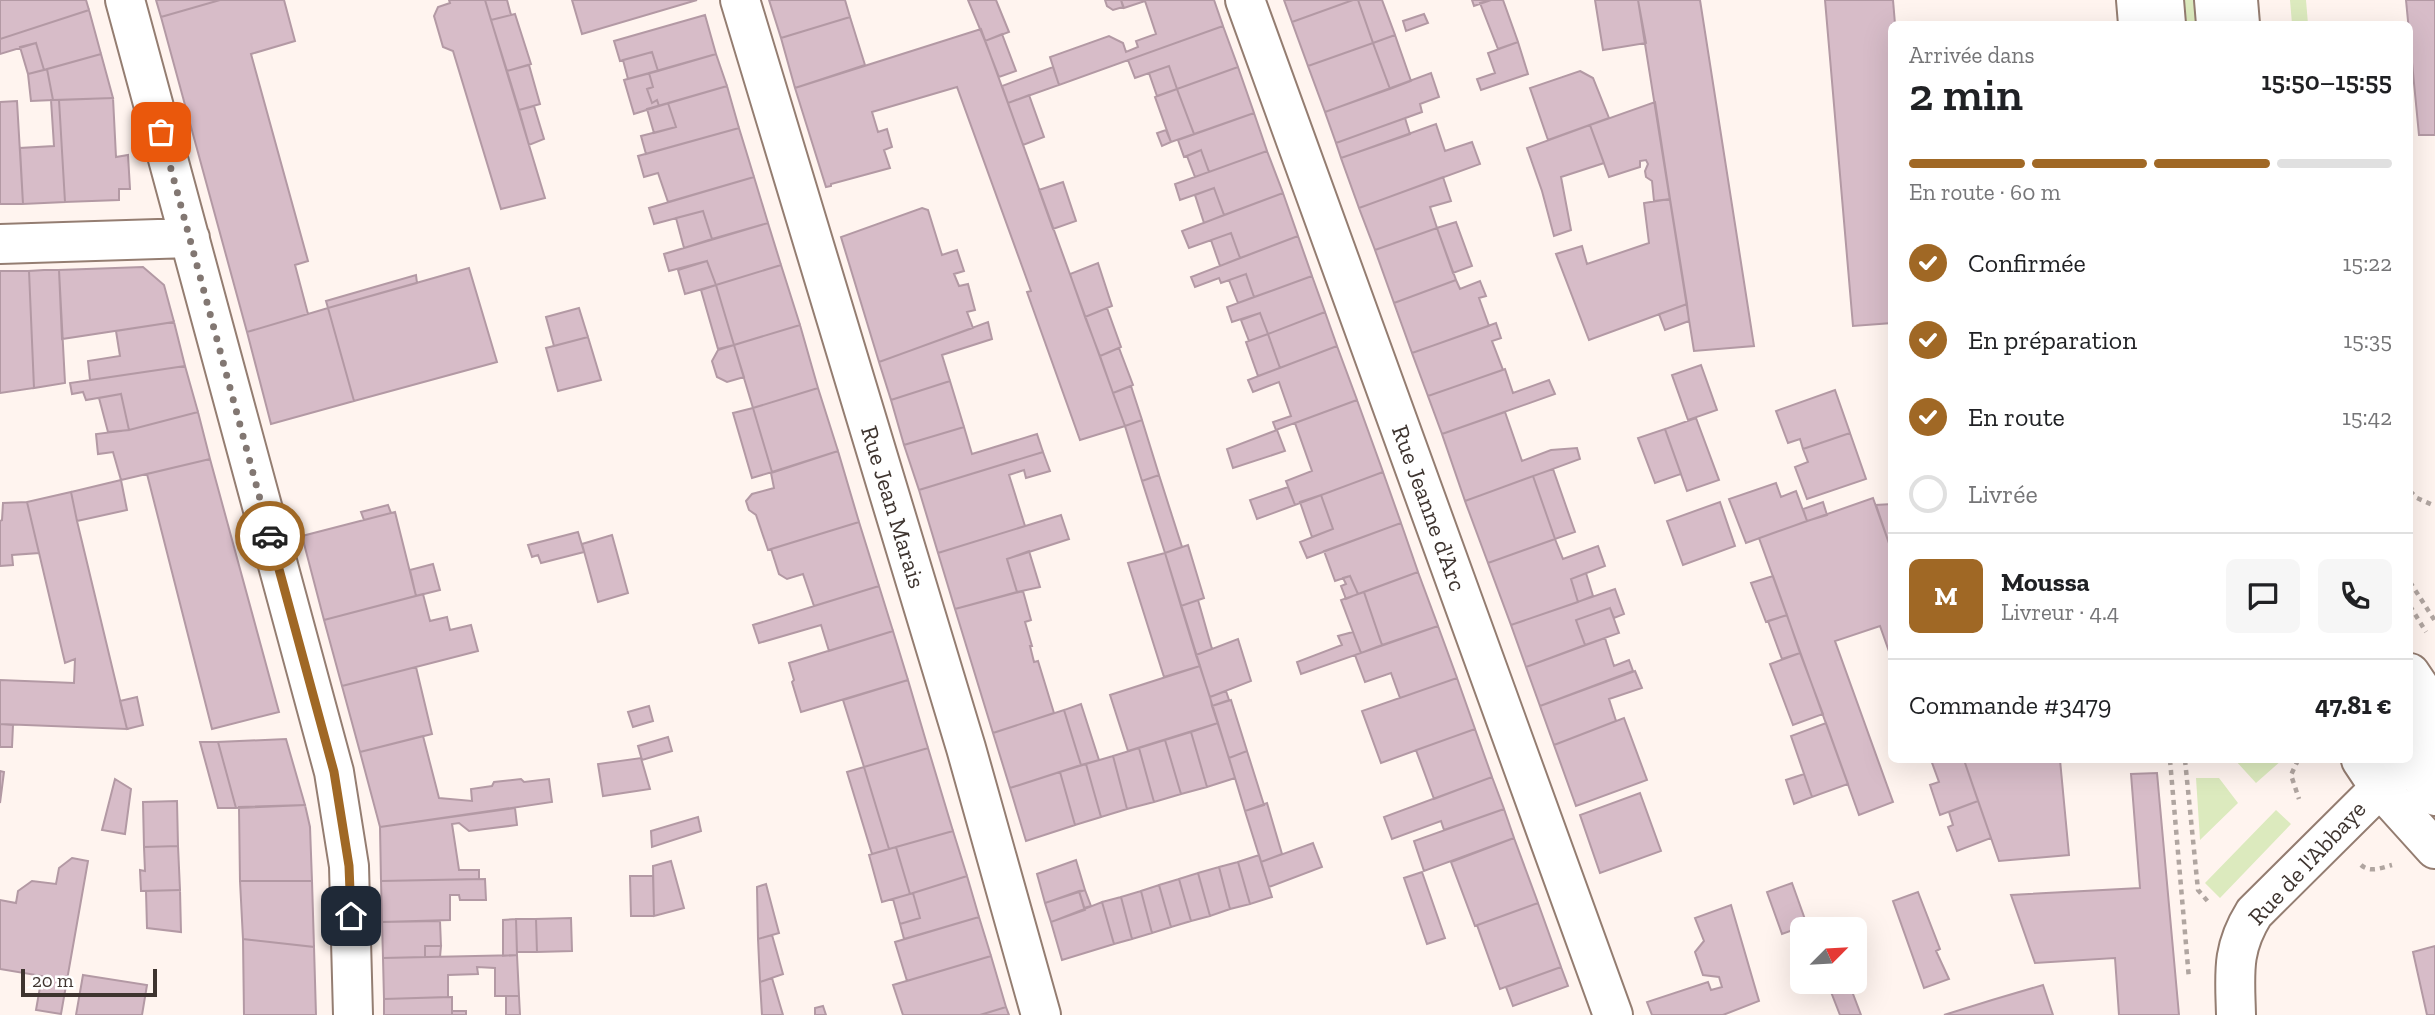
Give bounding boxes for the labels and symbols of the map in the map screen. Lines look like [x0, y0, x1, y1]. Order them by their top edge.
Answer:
pin [131, 102, 191, 162]
street label: Rue Jeanne d'Arc [1386, 421, 1473, 595]
street label: Rue Jean Marais [855, 422, 932, 592]
courier [235, 501, 305, 571]
street label: Rue de l'Abbaye [2242, 794, 2372, 931]
pin [321, 886, 381, 946]
north arrow [1790, 917, 1867, 994]
scale bar [21, 966, 158, 998]

